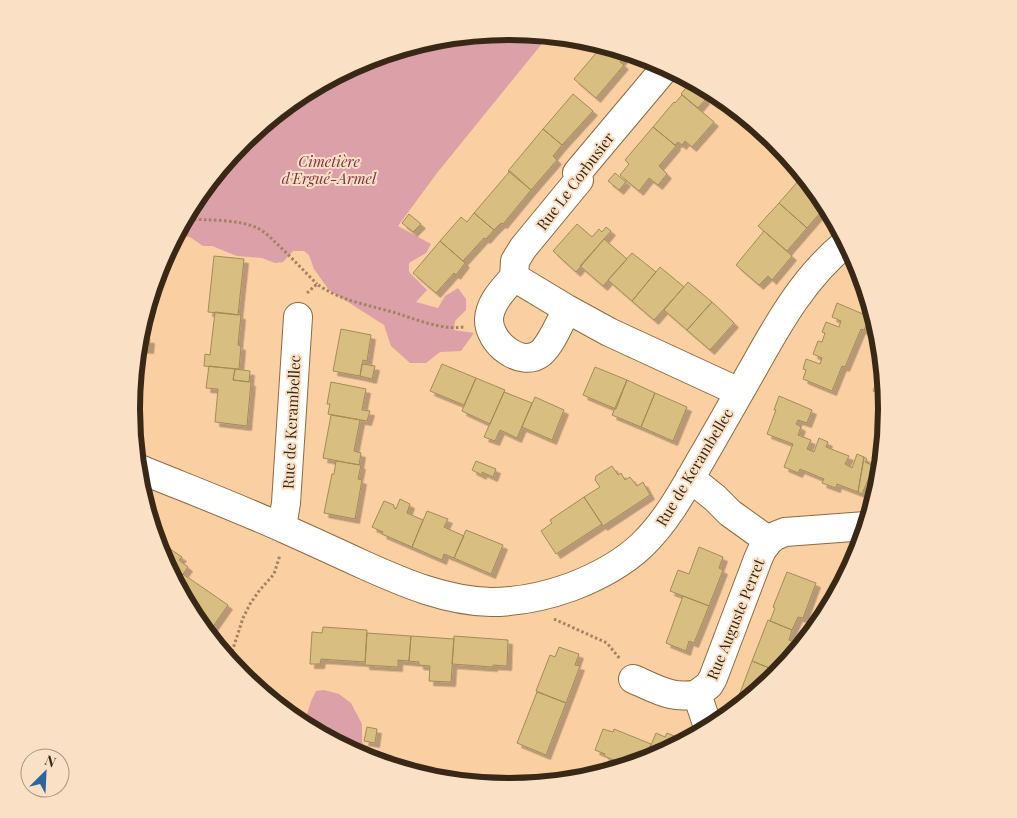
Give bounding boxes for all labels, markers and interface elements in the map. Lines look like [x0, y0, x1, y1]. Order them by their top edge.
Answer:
street label: Rue Le Corbusier [532, 128, 618, 234]
park label: Cimetière d'Ergué-Armel [282, 151, 377, 188]
street label: Rue de Kerambellec [278, 355, 304, 489]
street label: Rue de Kerambellec [651, 404, 737, 530]
street label: Rue Auguste Perret [702, 555, 769, 683]
north arrow [20, 748, 70, 798]
text: N [42, 750, 59, 771]

